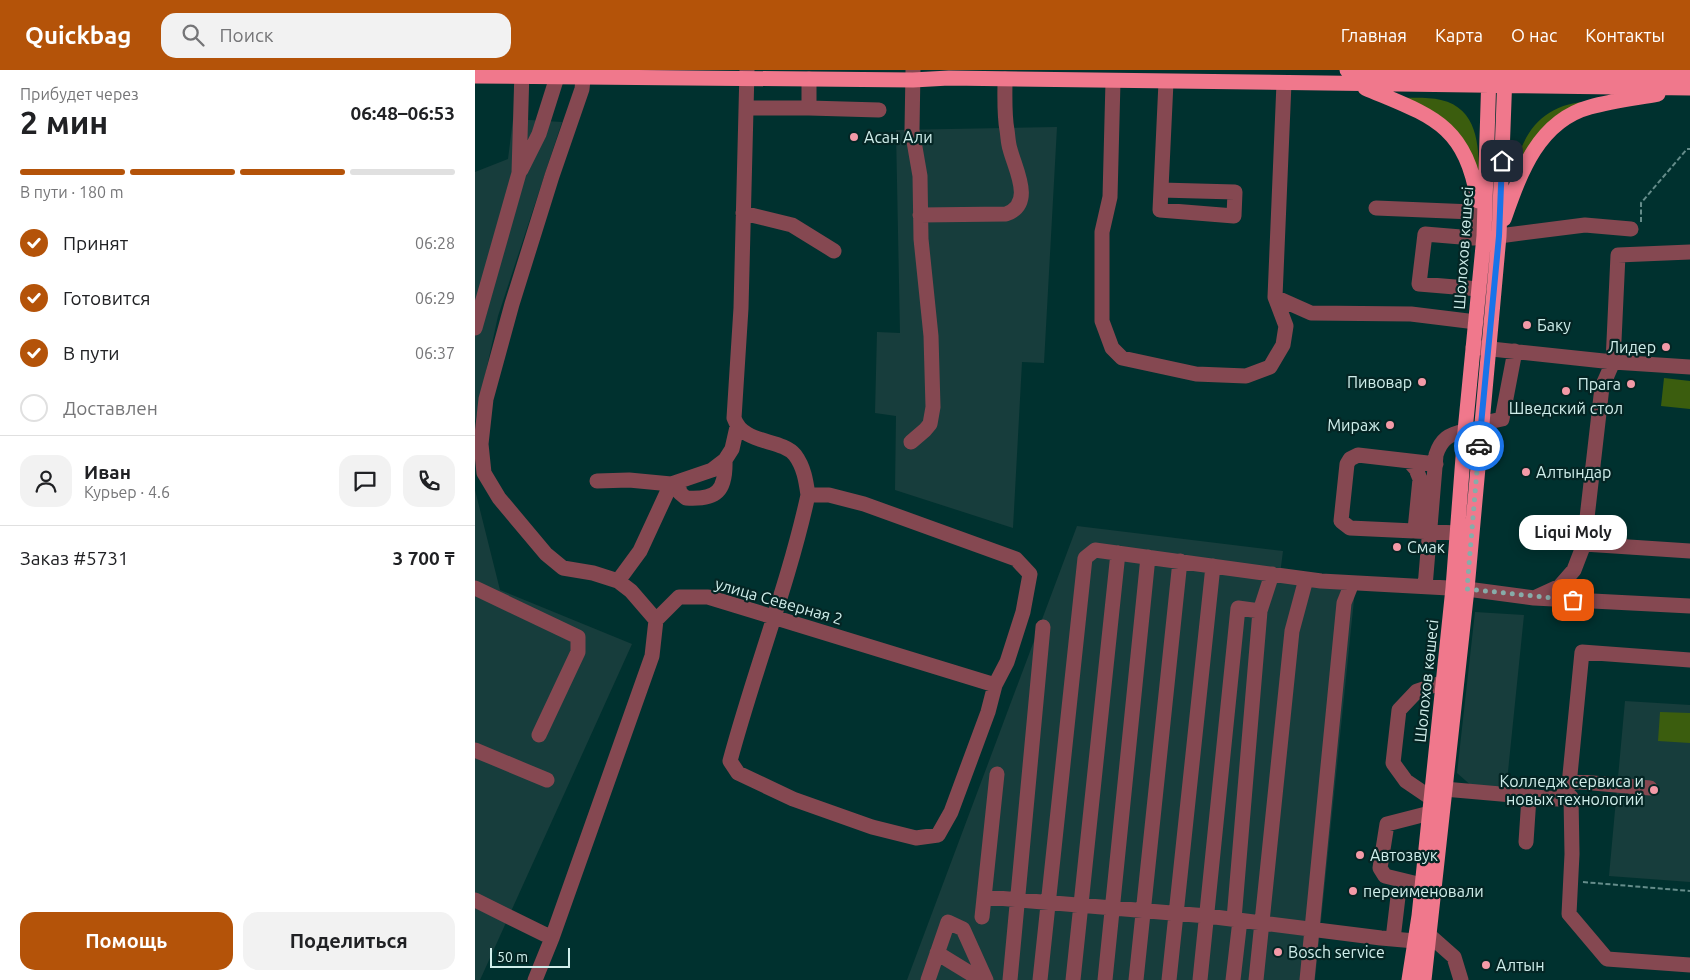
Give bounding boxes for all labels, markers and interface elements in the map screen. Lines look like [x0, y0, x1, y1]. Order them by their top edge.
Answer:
search box [161, 13, 511, 58]
icon: search [179, 21, 207, 49]
text: Quickbag [25, 22, 131, 49]
text: Поиск [219, 24, 274, 46]
text: Главная [1341, 25, 1407, 45]
text: Карта [1435, 25, 1483, 45]
text: О нас [1511, 25, 1557, 45]
text: Контакты [1585, 25, 1665, 45]
text: Прибудет через [20, 85, 139, 103]
text: 06:48–06:53 [350, 102, 455, 124]
text: 2 мин [20, 104, 108, 140]
place label: Асан Али [864, 128, 933, 146]
marker: Асан Али [848, 131, 860, 143]
pin [1481, 140, 1523, 182]
icon: home [1488, 147, 1516, 175]
text: В пути · 180 m [20, 183, 123, 201]
street label: Шолохов көшесі [1450, 186, 1476, 310]
icon: check [20, 229, 48, 257]
text: Принят [63, 232, 128, 254]
text: 06:28 [415, 234, 455, 252]
icon: check [20, 284, 48, 312]
text: Готовится [63, 287, 150, 309]
text: 06:29 [415, 289, 455, 307]
place label: Баку [1537, 316, 1571, 334]
marker: Баку [1521, 319, 1533, 331]
place label: Лидер [1608, 338, 1656, 356]
icon: check [20, 339, 48, 367]
marker: Лидер [1660, 341, 1672, 353]
text: В пути [63, 342, 120, 364]
text: 06:37 [415, 344, 455, 362]
place label: Пивовар [1347, 373, 1412, 391]
place label: Прага [1578, 375, 1621, 393]
marker: Пивовар [1416, 376, 1428, 388]
marker: Прага [1625, 378, 1637, 390]
marker: Шведский стол [1560, 385, 1572, 397]
text: Доставлен [63, 397, 158, 419]
place label: Шведский стол [1509, 399, 1623, 417]
place label: Мираж [1327, 416, 1380, 434]
marker: Мираж [1384, 419, 1396, 431]
courier [1454, 421, 1504, 471]
icon: car [1465, 432, 1493, 460]
button: person [20, 455, 72, 507]
button: chat [339, 455, 391, 507]
button: phone [403, 455, 455, 507]
text: Иван [84, 461, 131, 483]
place label: Алтындар [1536, 463, 1611, 481]
marker: Алтындар [1520, 466, 1532, 478]
text: Курьер · 4.6 [84, 483, 170, 501]
callout: Liqui Moly [1519, 515, 1627, 550]
text: Liqui Moly [1534, 523, 1612, 541]
place label: Смак [1407, 538, 1445, 556]
marker: Смак [1391, 541, 1403, 553]
text: Заказ #5731 [20, 547, 129, 569]
text: 3 700 ₸ [392, 547, 455, 569]
street label: улица Северная 2 [713, 574, 845, 628]
pin [1552, 579, 1594, 621]
icon: bag [1559, 586, 1587, 614]
street label: Шолохов көшесі [1411, 619, 1441, 743]
place label: Колледж сервиса и новых технологий [1500, 772, 1644, 808]
marker: Колледж сервиса и новых технологий [1648, 784, 1660, 796]
place label: Автозвук [1370, 846, 1438, 864]
marker: Автозвук [1354, 849, 1366, 861]
place label: переименовали [1363, 882, 1484, 900]
marker: переименовали [1347, 885, 1359, 897]
button: Помощь [20, 912, 233, 970]
button: Поделиться [243, 912, 455, 970]
place label: Bosch service [1288, 943, 1385, 961]
scale bar [490, 945, 570, 968]
marker: Bosch service [1272, 946, 1284, 958]
text: 50 m [497, 949, 528, 965]
place label: Алтын [1496, 956, 1544, 974]
marker: Алтын [1480, 959, 1492, 971]

